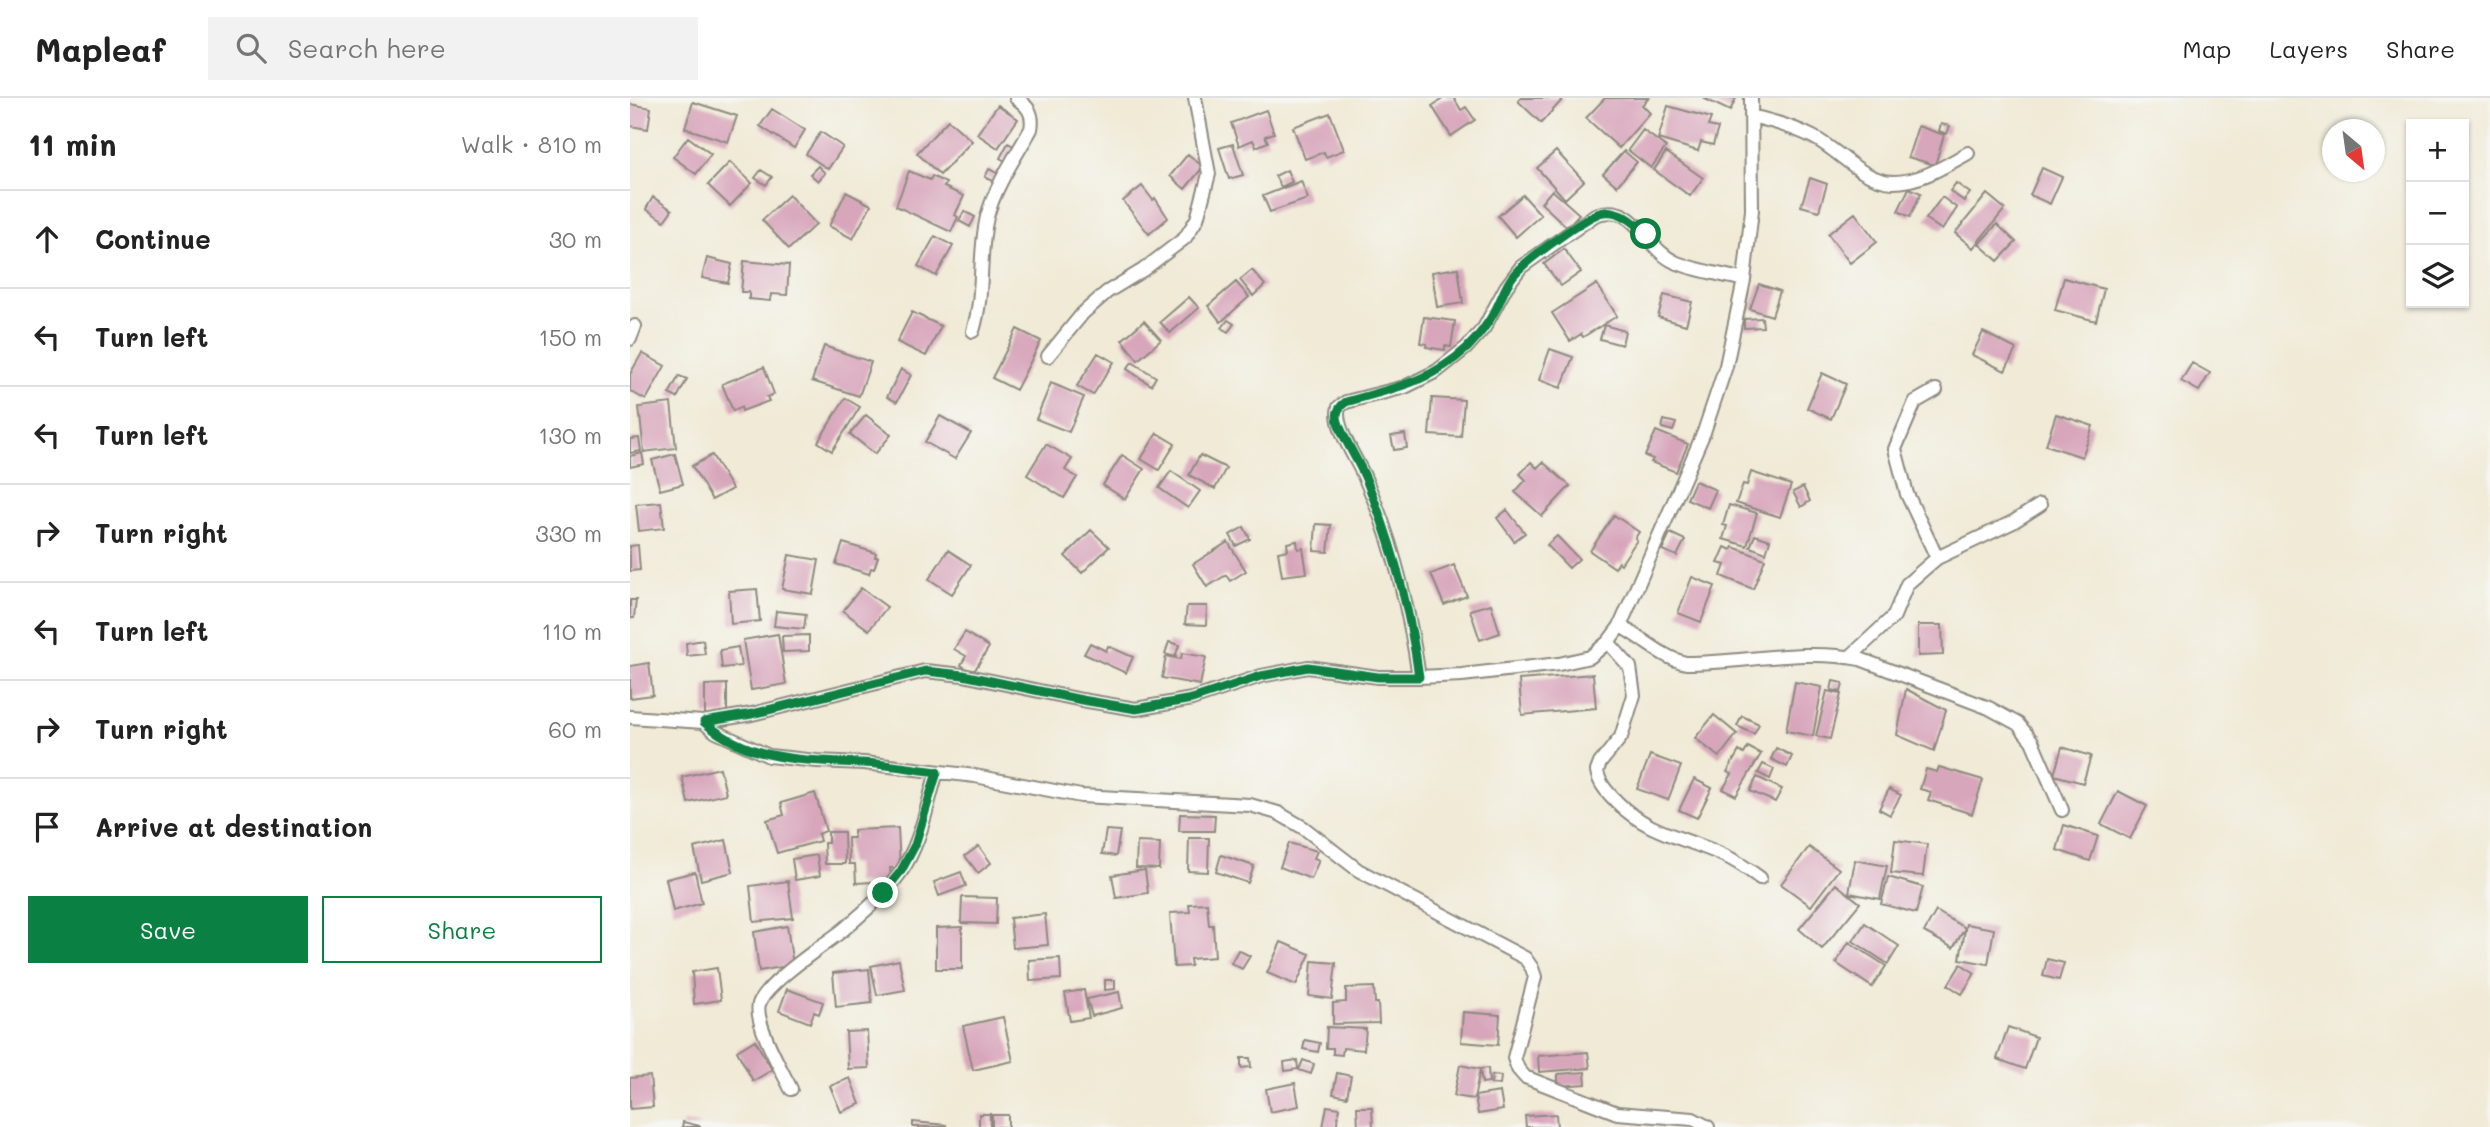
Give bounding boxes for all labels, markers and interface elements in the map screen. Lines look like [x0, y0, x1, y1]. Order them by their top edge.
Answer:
search box [208, 17, 698, 80]
text: Mapleaf [35, 27, 166, 70]
icon: search [232, 29, 270, 67]
text: Search here [288, 31, 446, 65]
text: Map [2183, 33, 2231, 64]
text: Layers [2269, 33, 2348, 64]
text: Share [2386, 33, 2455, 64]
north arrow [2322, 119, 2385, 182]
map controls [2406, 119, 2469, 308]
button: + [2406, 119, 2469, 182]
text: 11 min [28, 124, 117, 164]
text: Walk · 810 m [461, 129, 602, 159]
button: − [2406, 182, 2469, 245]
route start [1630, 218, 1661, 249]
icon: ahead [28, 220, 66, 258]
text: Continue [95, 222, 211, 256]
text: 30 m [549, 224, 602, 254]
button: layers [2406, 245, 2469, 308]
icon: left [28, 318, 66, 356]
text: Turn left [95, 320, 208, 354]
text: 150 m [538, 322, 602, 352]
icon: left [28, 416, 66, 454]
text: Turn left [95, 418, 208, 452]
text: 130 m [538, 420, 602, 450]
icon: right [28, 514, 66, 552]
text: Turn right [95, 516, 228, 550]
text: 330 m [535, 518, 602, 548]
icon: left [28, 612, 66, 650]
text: Turn left [95, 614, 208, 648]
text: 110 m [542, 616, 602, 646]
icon: right [28, 710, 66, 748]
text: Turn right [95, 712, 228, 746]
text: 60 m [548, 714, 602, 744]
icon: arrive [28, 808, 66, 846]
text: Arrive at destination [95, 810, 372, 844]
route end [867, 877, 898, 908]
button: Save [28, 896, 308, 963]
button: Share [322, 896, 602, 963]

